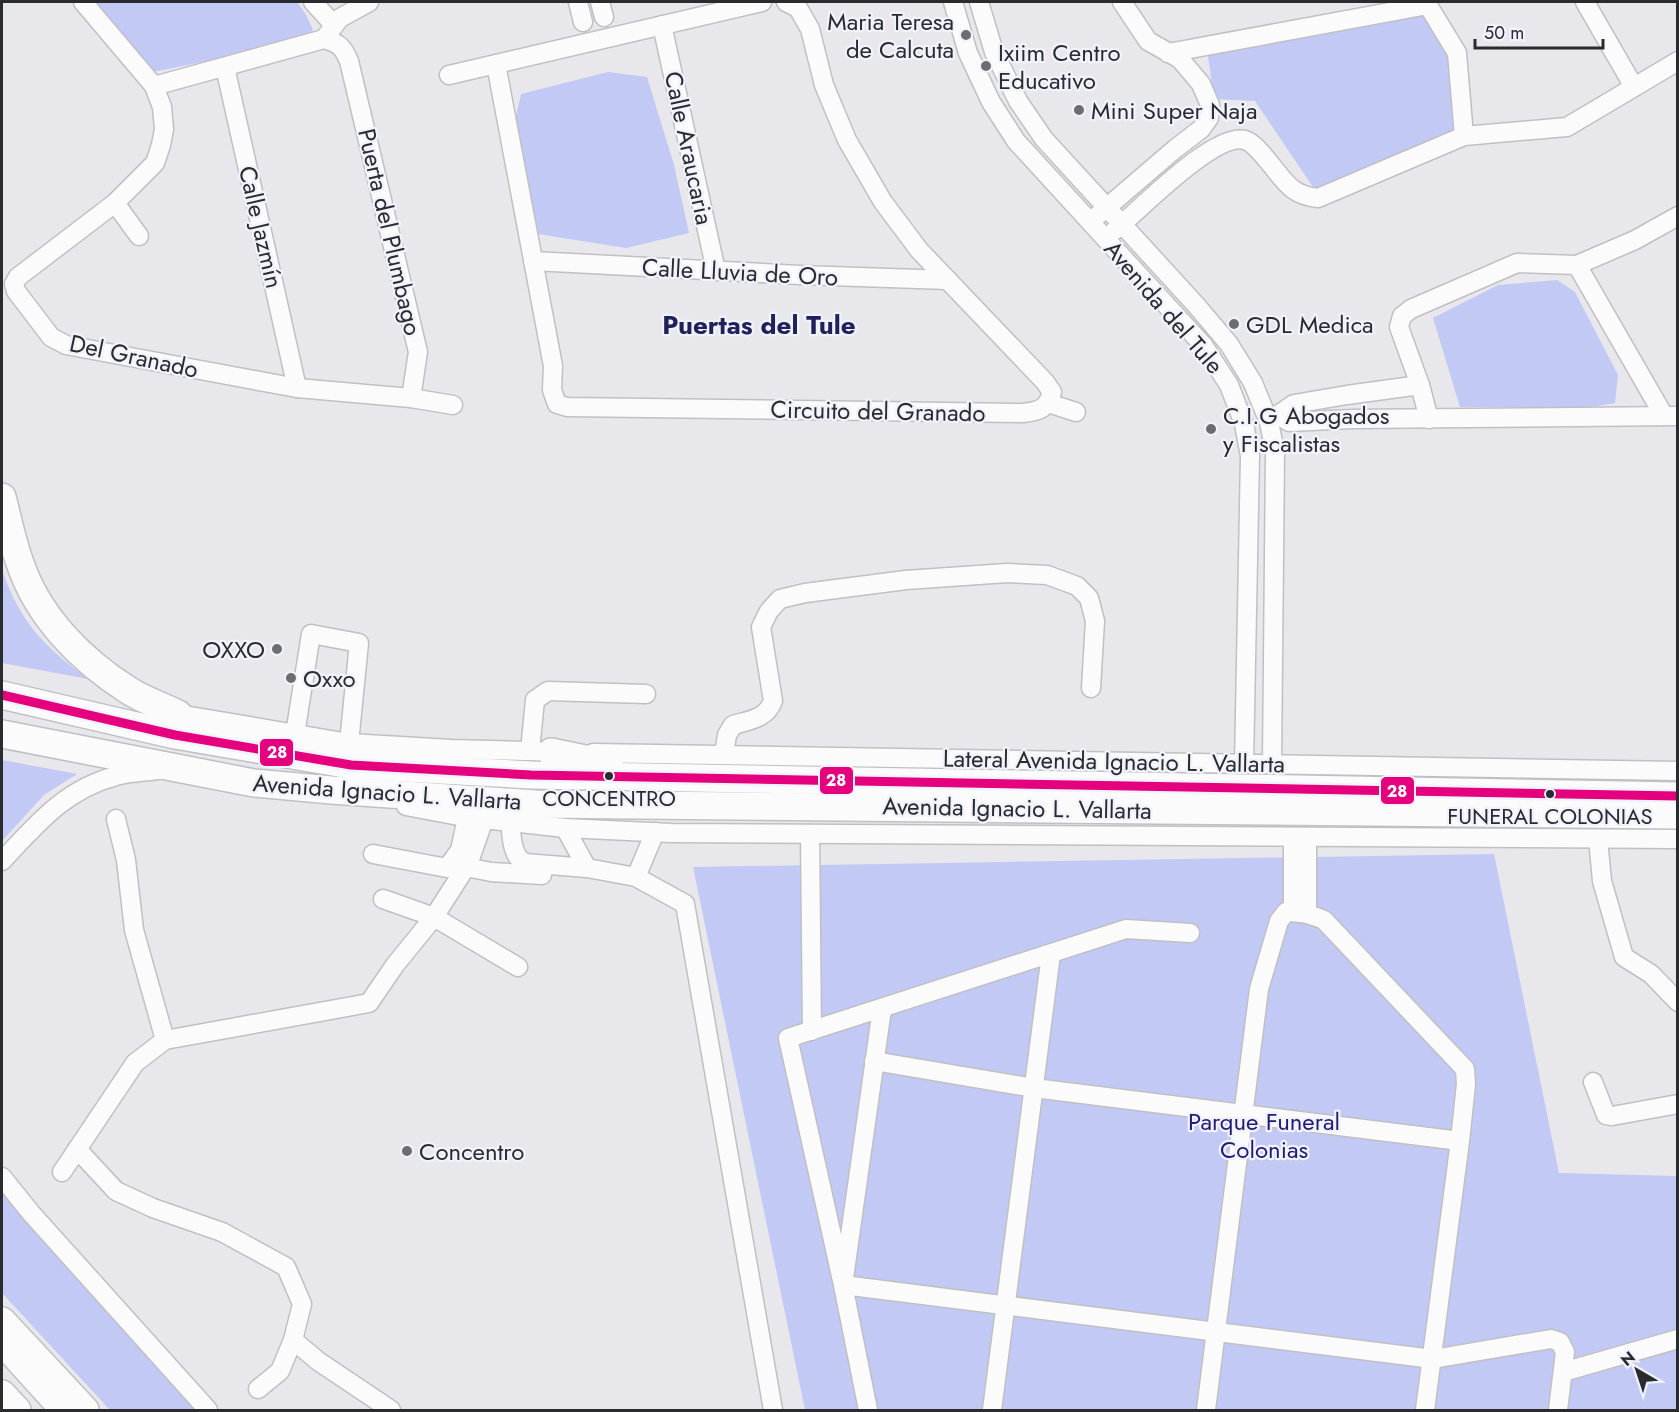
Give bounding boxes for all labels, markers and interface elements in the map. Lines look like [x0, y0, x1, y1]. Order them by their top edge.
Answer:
place label: Maria Teresa de Calcuta [827, 4, 954, 67]
scale bar [1475, 12, 1602, 50]
text: 50 m [1484, 20, 1524, 46]
marker: Maria Teresa de Calcuta [959, 28, 973, 42]
place label: Ixiim Centro Educativo [998, 35, 1121, 98]
marker: Ixiim Centro Educativo [979, 59, 993, 73]
street label: Calle Araucaria [656, 68, 722, 228]
place label: Mini Super Naja [1091, 93, 1258, 128]
marker: Mini Super Naja [1072, 103, 1086, 117]
street label: Puerta del Plumbago [349, 125, 431, 339]
street label: Calle Jazmín [230, 162, 292, 292]
street label: Avenida del Tule [1096, 233, 1232, 381]
street label: Calle Lluvia de Oro [641, 249, 839, 295]
district label: Puertas del Tule [662, 306, 856, 344]
place label: GDL Medica [1246, 307, 1374, 342]
marker: GDL Medica [1227, 317, 1241, 331]
street label: Del Granado [66, 325, 202, 387]
street label: Circuito del Granado [770, 392, 986, 430]
place label: C.I.G Abogados y Fiscalistas [1223, 398, 1389, 461]
marker: C.I.G Abogados y Fiscalistas [1204, 422, 1218, 436]
place label: OXXO [202, 632, 265, 667]
marker: OXXO [270, 642, 284, 656]
place label: Oxxo [303, 661, 356, 696]
marker: Oxxo [284, 671, 298, 685]
line badge: 28 [259, 738, 294, 767]
text: 28 [267, 741, 287, 764]
street label: Lateral Avenida Ignacio L. Vallarta [943, 741, 1285, 781]
street label: Avenida Ignacio L. Vallarta [251, 765, 523, 819]
line badge: 28 [819, 766, 854, 795]
text: 28 [826, 769, 846, 792]
marker: CONCENTRO [603, 770, 615, 782]
line badge: 28 [1380, 776, 1415, 805]
text: 28 [1387, 780, 1407, 803]
place label: CONCENTRO [542, 782, 676, 814]
street label: Avenida Ignacio L. Vallarta [882, 788, 1152, 828]
marker: FUNERAL COLONIAS [1544, 788, 1556, 800]
place label: FUNERAL COLONIAS [1447, 800, 1653, 832]
park label: Parque Funeral Colonias [1188, 1104, 1340, 1167]
place label: Concentro [419, 1134, 524, 1169]
marker: Concentro [400, 1144, 414, 1158]
north arrow [1607, 1340, 1667, 1400]
text: N [1616, 1346, 1640, 1372]

